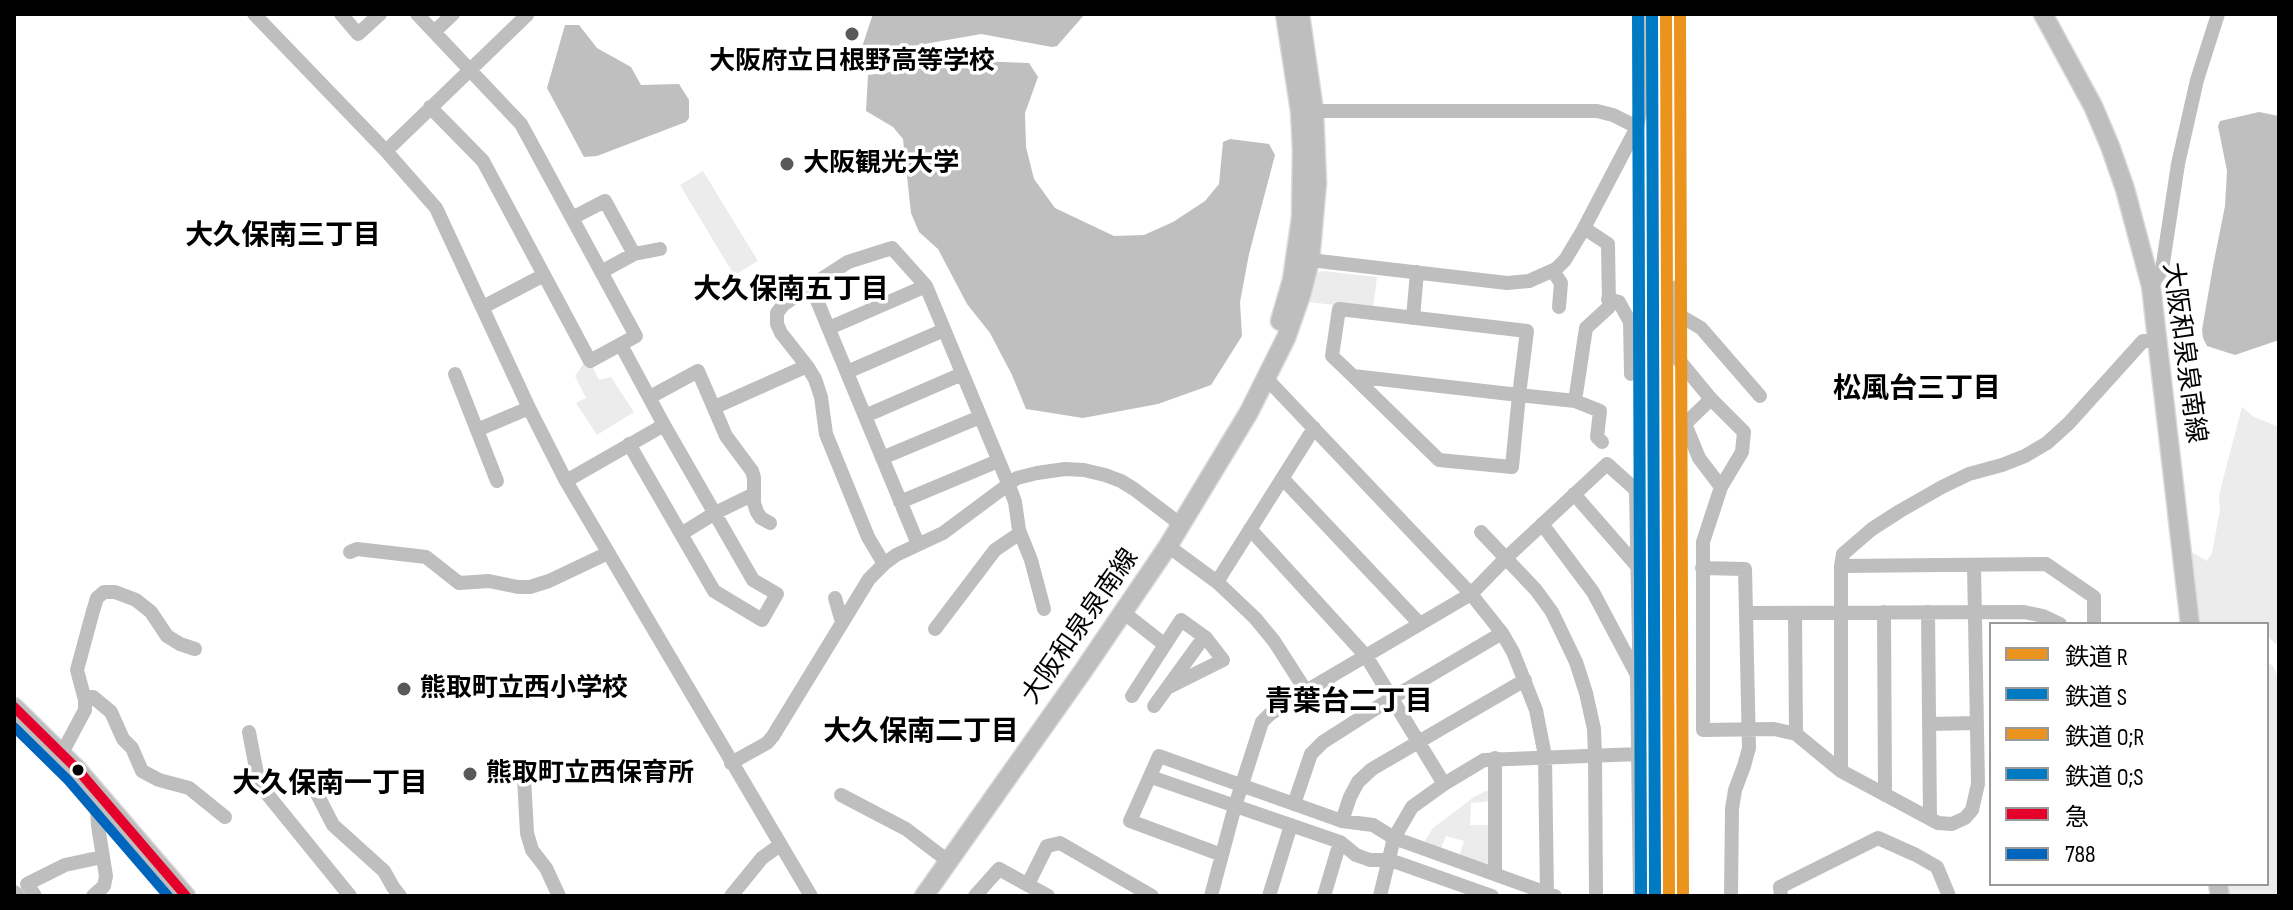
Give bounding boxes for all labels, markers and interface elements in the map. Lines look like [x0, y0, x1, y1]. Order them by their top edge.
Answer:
marker: 大阪府立日根野高等学校 [843, 25, 861, 43]
place label: 大阪府立日根野高等学校 [709, 46, 995, 78]
place label: 大阪観光大学 [803, 148, 959, 180]
marker: 大阪観光大学 [778, 155, 796, 173]
district label: 大久保南三丁目 [185, 220, 381, 254]
street label: 大阪和泉泉南線 [2155, 261, 2211, 445]
district label: 大久保南五丁目 [693, 274, 889, 308]
district label: 松風台三丁目 [1833, 373, 2001, 407]
street label: 大阪和泉泉南線 [1016, 544, 1146, 710]
legend [1989, 622, 2269, 886]
text: 鉄道 R [2065, 643, 2128, 672]
place label: 熊取町立西小学校 [420, 673, 628, 705]
marker: 熊取町立西小学校 [395, 680, 413, 698]
text: 鉄道 S [2065, 683, 2127, 712]
district label: 青葉台二丁目 [1265, 686, 1433, 720]
district label: 大久保南二丁目 [823, 716, 1019, 750]
text: 鉄道 O;R [2065, 723, 2144, 752]
place label: 熊取町立西保育所 [486, 758, 694, 790]
unlabelled marker [70, 762, 86, 778]
text: 鉄道 O;S [2065, 763, 2144, 792]
marker: 熊取町立西保育所 [461, 765, 479, 783]
district label: 大久保南一丁目 [232, 768, 428, 802]
text: 急 [2065, 803, 2089, 832]
text: 788 [2065, 840, 2096, 869]

